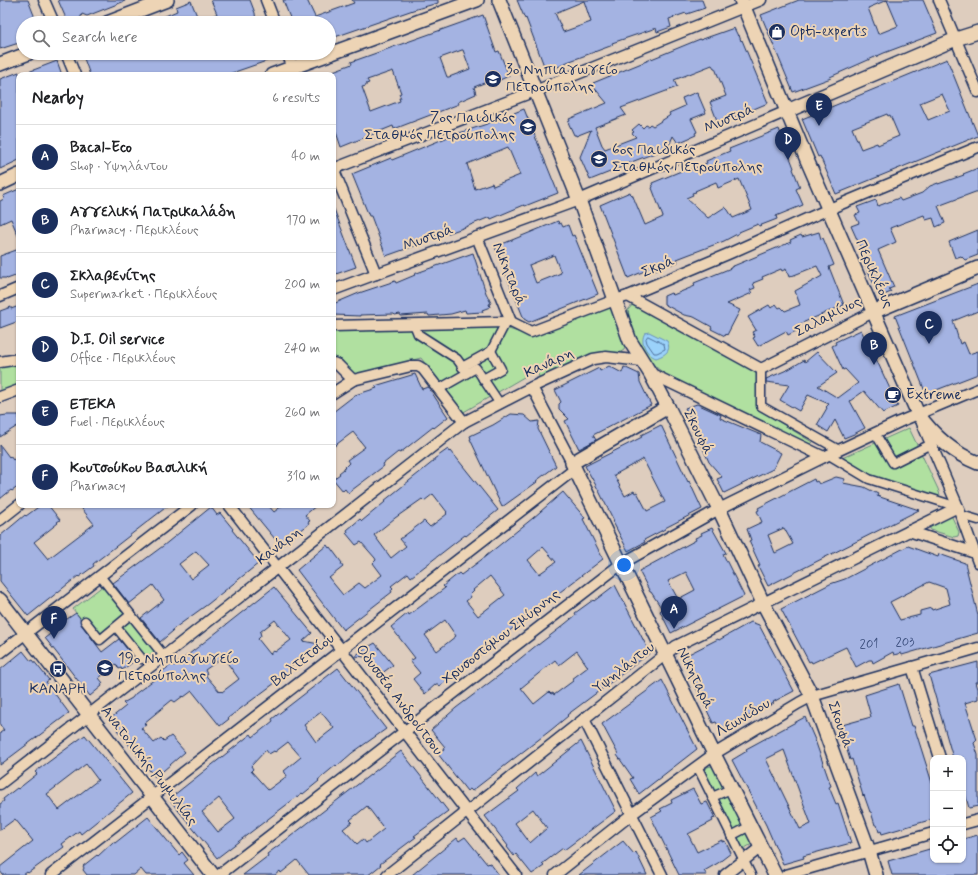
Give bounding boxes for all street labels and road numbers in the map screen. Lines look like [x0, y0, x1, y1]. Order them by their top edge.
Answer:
street label: Μυστρά [701, 99, 758, 138]
street label: Μυστρά [400, 219, 457, 256]
street label: Περικλέους [850, 237, 898, 312]
street label: Νικηταρά [487, 239, 531, 309]
street label: Σκρά [639, 251, 678, 283]
street label: Σαλαμίνος [792, 292, 865, 342]
street label: Κανάρη [521, 343, 577, 383]
street label: Σκουφά [678, 406, 718, 459]
street label: Κανάρη [252, 522, 306, 570]
street label: Χρυσοστόμου Σμύρνης [438, 584, 564, 689]
street label: Βαλτετσίου [267, 629, 339, 691]
street label: Υψηλάντου [589, 637, 659, 699]
street label: Οδυσσέα Ανδρούτσου [351, 640, 448, 760]
street label: Νικηταρά [671, 644, 719, 713]
street label: Λεωνίδου [712, 694, 774, 742]
street label: Σκουφά [822, 699, 858, 752]
street label: Ανατολικής Ρωμυλίας [96, 702, 202, 830]

